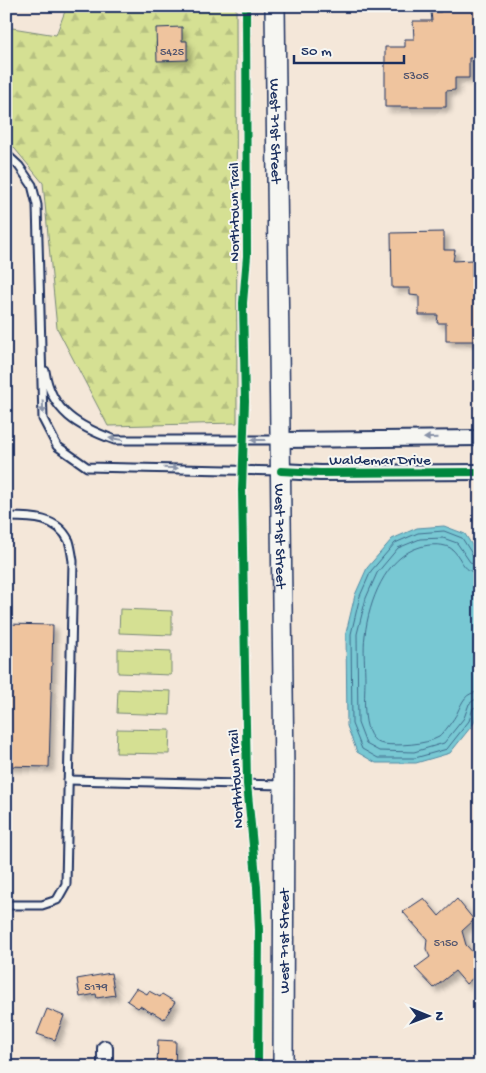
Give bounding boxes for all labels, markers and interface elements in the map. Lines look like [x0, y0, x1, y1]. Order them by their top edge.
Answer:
scale bar [294, 32, 404, 64]
text: 50 m [301, 43, 332, 61]
house number: 5425 [160, 46, 184, 60]
house number: 5305 [403, 70, 429, 84]
street label: West 71st Street [265, 78, 284, 185]
street label: Northtown Trail [226, 162, 244, 262]
one-way arrow [39, 400, 47, 416]
one-way arrow [423, 434, 439, 442]
one-way arrow [108, 435, 124, 443]
one-way arrow [249, 436, 265, 444]
street label: Waldemar Drive [329, 452, 431, 470]
one-way arrow [163, 464, 179, 472]
street label: West 71st Street [270, 483, 289, 590]
street label: Northtown Trail [225, 729, 249, 829]
street label: West 71st Street [276, 887, 294, 993]
house number: 5150 [434, 937, 458, 951]
house number: 5179 [84, 981, 108, 995]
north arrow [404, 990, 454, 1040]
text: N [430, 1011, 447, 1021]

